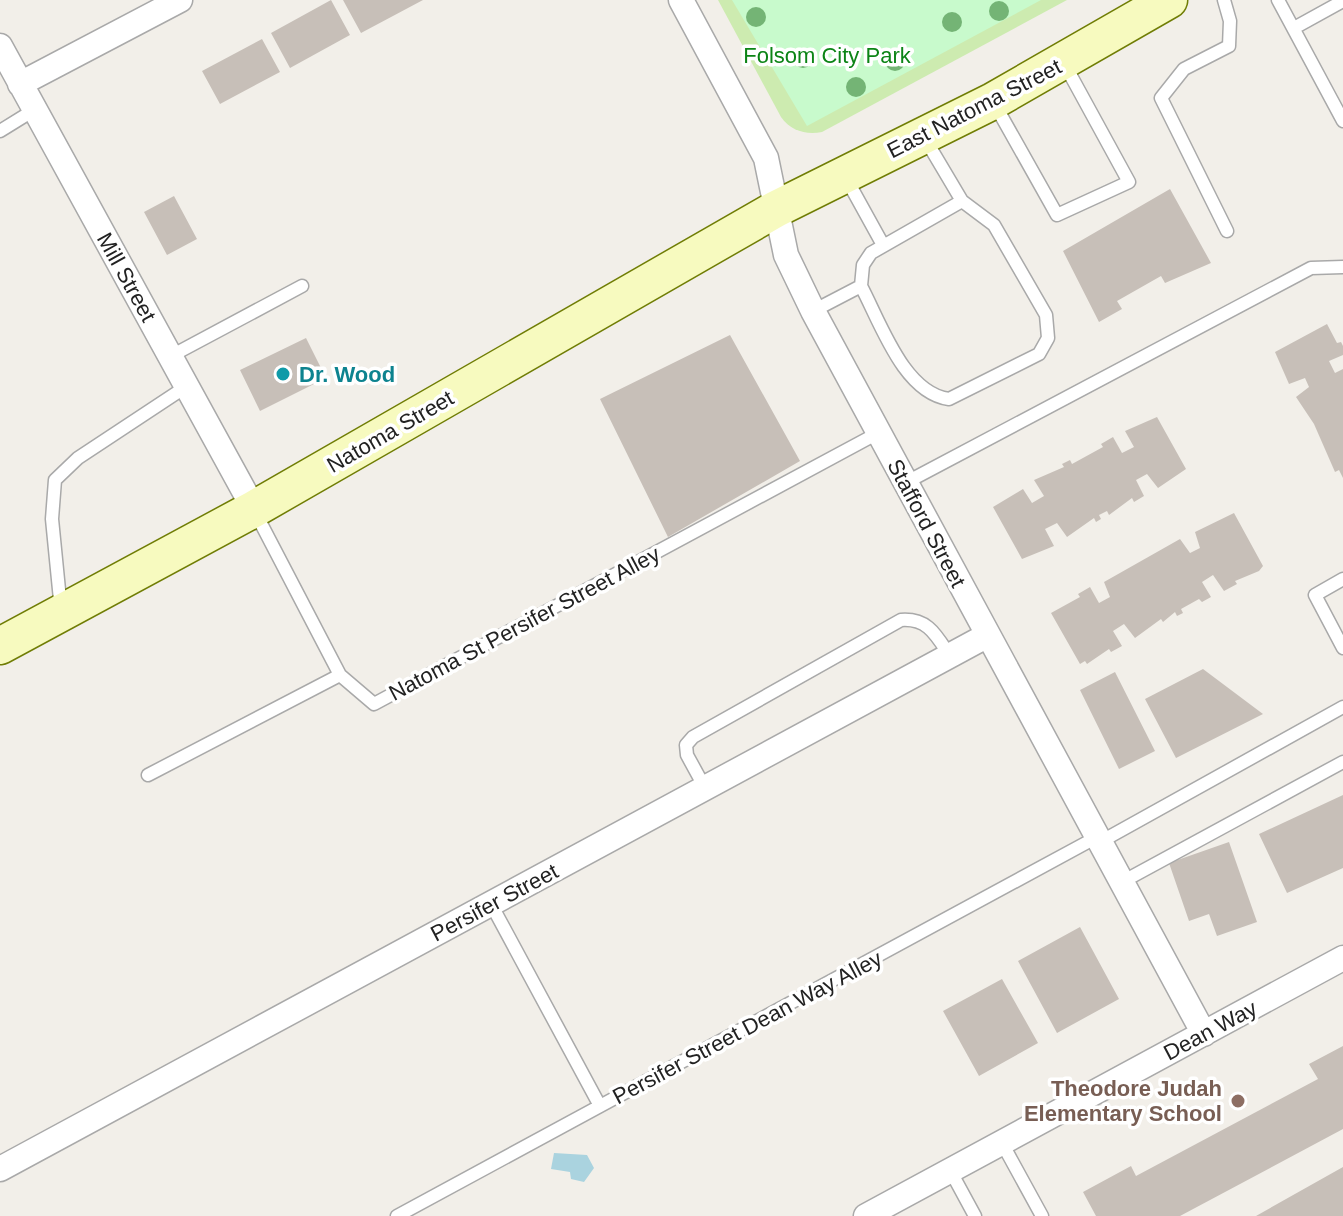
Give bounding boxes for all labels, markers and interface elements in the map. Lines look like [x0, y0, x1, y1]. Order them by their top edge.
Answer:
park label: Folsom City Park [743, 43, 912, 68]
street label: East Natoma Street [883, 54, 1065, 163]
street label: Mill Street [92, 228, 161, 326]
place label: Dr. Wood [299, 362, 395, 387]
marker: Dr. Wood [274, 365, 292, 383]
street label: Natoma Street [323, 385, 458, 478]
street label: Stafford Street [882, 455, 971, 592]
street label: Natoma St Persifer Street Alley [384, 541, 664, 706]
street label: Persifer Street [426, 858, 562, 946]
street label: Persifer Street Dean Way Alley [608, 946, 886, 1109]
street label: Dean Way [1159, 995, 1261, 1065]
place label: Theodore Judah Elementary School [1024, 1076, 1222, 1126]
marker: Theodore Judah Elementary School [1229, 1092, 1247, 1110]

